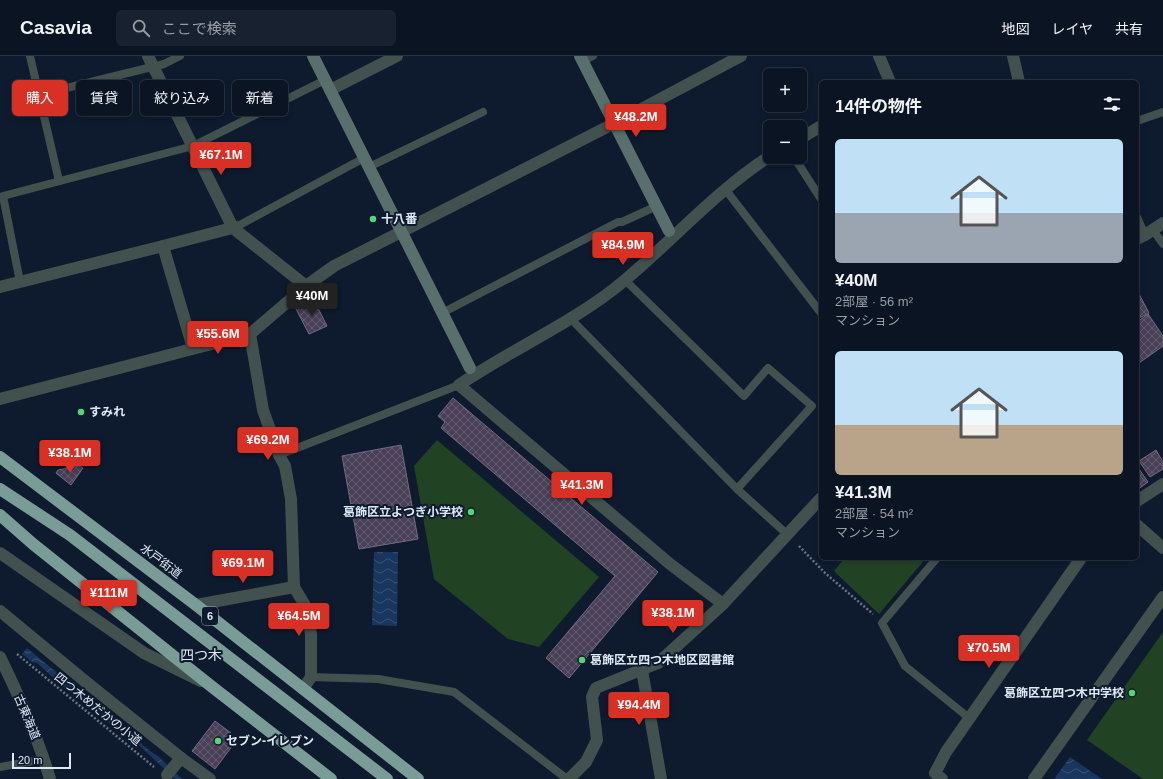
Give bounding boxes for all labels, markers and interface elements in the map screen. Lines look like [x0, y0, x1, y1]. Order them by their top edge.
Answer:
search box [116, 10, 396, 46]
text: Casavia [20, 17, 92, 38]
icon: search [130, 17, 152, 39]
text: ここで検索 [162, 20, 237, 37]
text: 地図 [1001, 21, 1029, 37]
text: レイヤ [1051, 21, 1093, 37]
text: 共有 [1115, 21, 1143, 37]
map controls [763, 68, 807, 164]
button: + [763, 68, 807, 112]
chip: 購入 [12, 80, 68, 116]
chip: 賃貸 [76, 80, 132, 116]
chip: 絞り込み [140, 80, 224, 116]
chip: 新着 [232, 80, 288, 116]
icon: filters [1101, 93, 1123, 115]
text: 14件の物件 [835, 97, 922, 116]
pin: ¥48.2M [603, 104, 669, 138]
text: ¥48.2M [614, 109, 658, 124]
button: − [763, 120, 807, 164]
pin: ¥67.1M [188, 142, 254, 176]
text: ¥67.1M [199, 147, 243, 162]
icon: home [943, 165, 1015, 237]
place label: 十八番 [381, 212, 418, 226]
marker: 十八番 [368, 214, 378, 224]
pin: ¥84.9M [590, 232, 656, 266]
text: ¥84.9M [601, 237, 645, 252]
text: ¥40M [835, 271, 878, 290]
pin: ¥40M [288, 283, 336, 317]
text: ¥40M [296, 288, 328, 303]
text: 2部屋 · 56 m² [835, 294, 913, 309]
text: マンション [835, 313, 900, 328]
pin: ¥55.6M [185, 321, 251, 355]
text: ¥55.6M [196, 326, 240, 341]
icon: home [943, 377, 1015, 449]
place label: すみれ [89, 405, 125, 419]
marker: すみれ [76, 407, 86, 417]
pin: ¥69.2M [235, 427, 301, 461]
text: ¥69.2M [246, 432, 290, 447]
pin: ¥38.1M [37, 440, 103, 474]
text: ¥38.1M [48, 445, 92, 460]
pin: ¥41.3M [549, 472, 615, 506]
text: ¥41.3M [560, 477, 604, 492]
text: ¥41.3M [835, 483, 892, 502]
place label: 葛飾区立よつぎ小学校 [343, 505, 463, 519]
text: 2部屋 · 54 m² [835, 506, 913, 521]
marker: 葛飾区立よつぎ小学校 [466, 507, 476, 517]
text: マンション [835, 525, 900, 540]
street label: 水戸街道 [138, 541, 184, 581]
pin: ¥69.1M [210, 550, 276, 584]
text: ¥69.1M [221, 555, 265, 570]
pin: ¥111M [81, 580, 137, 614]
text: ¥111M [90, 585, 128, 600]
pin: ¥38.1M [640, 600, 706, 634]
pin: ¥64.5M [266, 603, 332, 637]
text: ¥38.1M [651, 605, 695, 620]
road number: 6 [202, 607, 218, 625]
text: ¥64.5M [277, 608, 321, 623]
pin: ¥70.5M [956, 635, 1022, 669]
text: ¥70.5M [967, 640, 1011, 655]
district label: 四つ木 [180, 647, 222, 663]
place label: 葛飾区立四つ木地区図書館 [590, 653, 734, 667]
marker: 葛飾区立四つ木地区図書館 [577, 655, 587, 665]
street label: 四つ木めだかの小道 [52, 670, 144, 748]
place label: 葛飾区立四つ木中学校 [1004, 686, 1124, 700]
marker: 葛飾区立四つ木中学校 [1127, 688, 1137, 698]
street label: 古東海道 [11, 692, 43, 742]
pin: ¥94.4M [606, 692, 672, 726]
text: ¥94.4M [617, 697, 661, 712]
place label: セブン-イレブン [226, 734, 314, 748]
marker: セブン-イレブン [213, 736, 223, 746]
scale bar [12, 751, 71, 770]
text: 20 m [18, 754, 42, 766]

